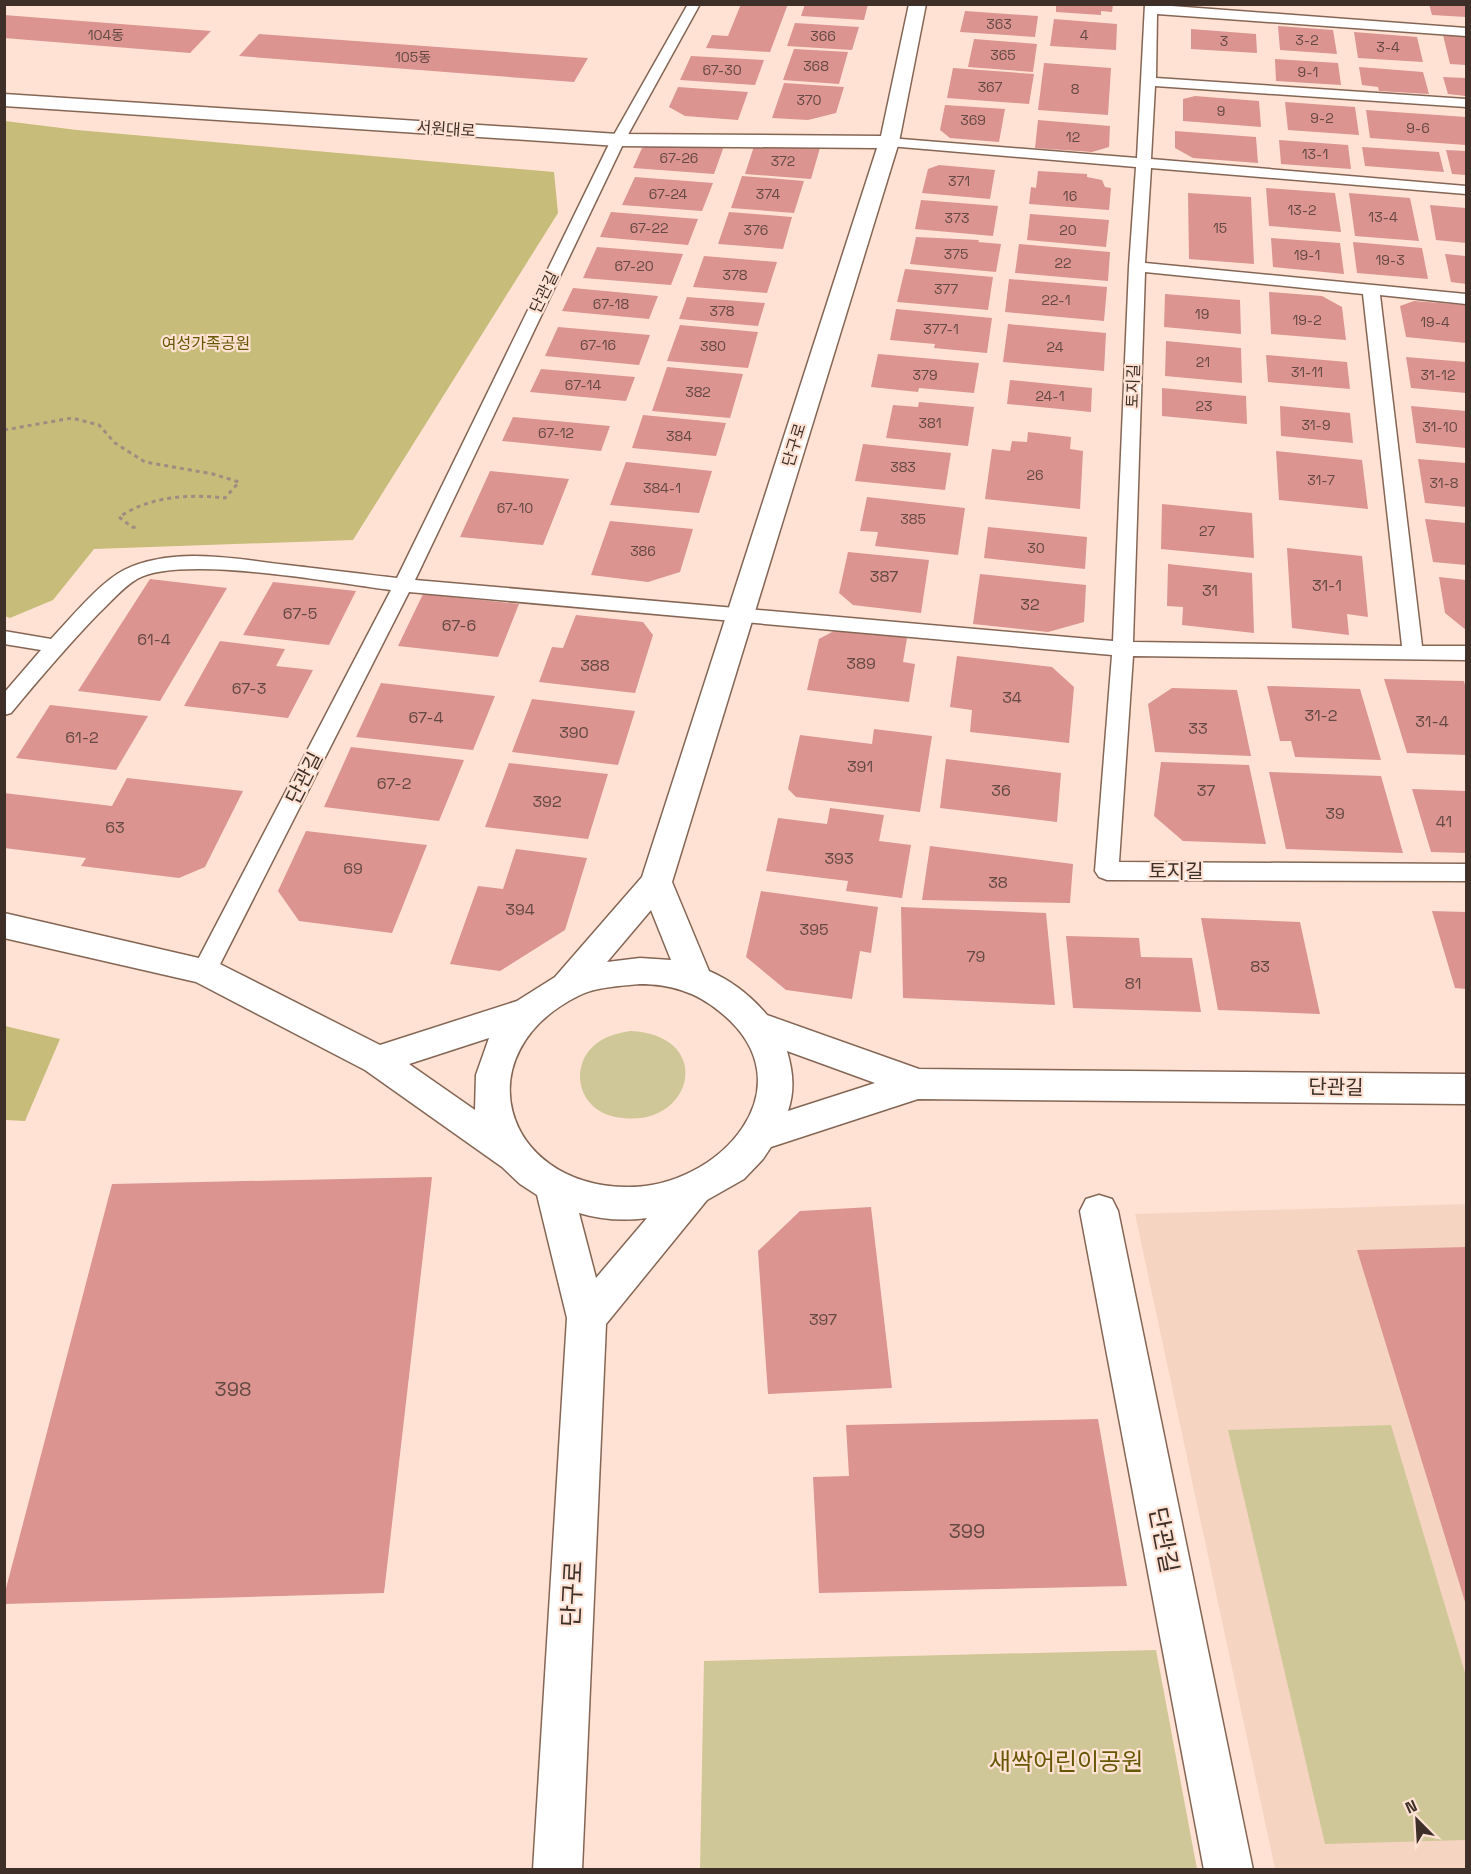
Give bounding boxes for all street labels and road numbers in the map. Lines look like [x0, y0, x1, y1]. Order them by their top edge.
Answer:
street label: 서원대로 [416, 116, 476, 142]
street label: 단관길 [525, 268, 563, 316]
street label: 토지길 [1122, 364, 1144, 408]
street label: 단구로 [778, 421, 811, 469]
street label: 단관길 [280, 748, 328, 808]
street label: 토지길 [1148, 858, 1204, 884]
street label: 단관길 [1308, 1074, 1364, 1100]
street label: 단관길 [1142, 1505, 1186, 1575]
street label: 단구로 [555, 1560, 589, 1628]

